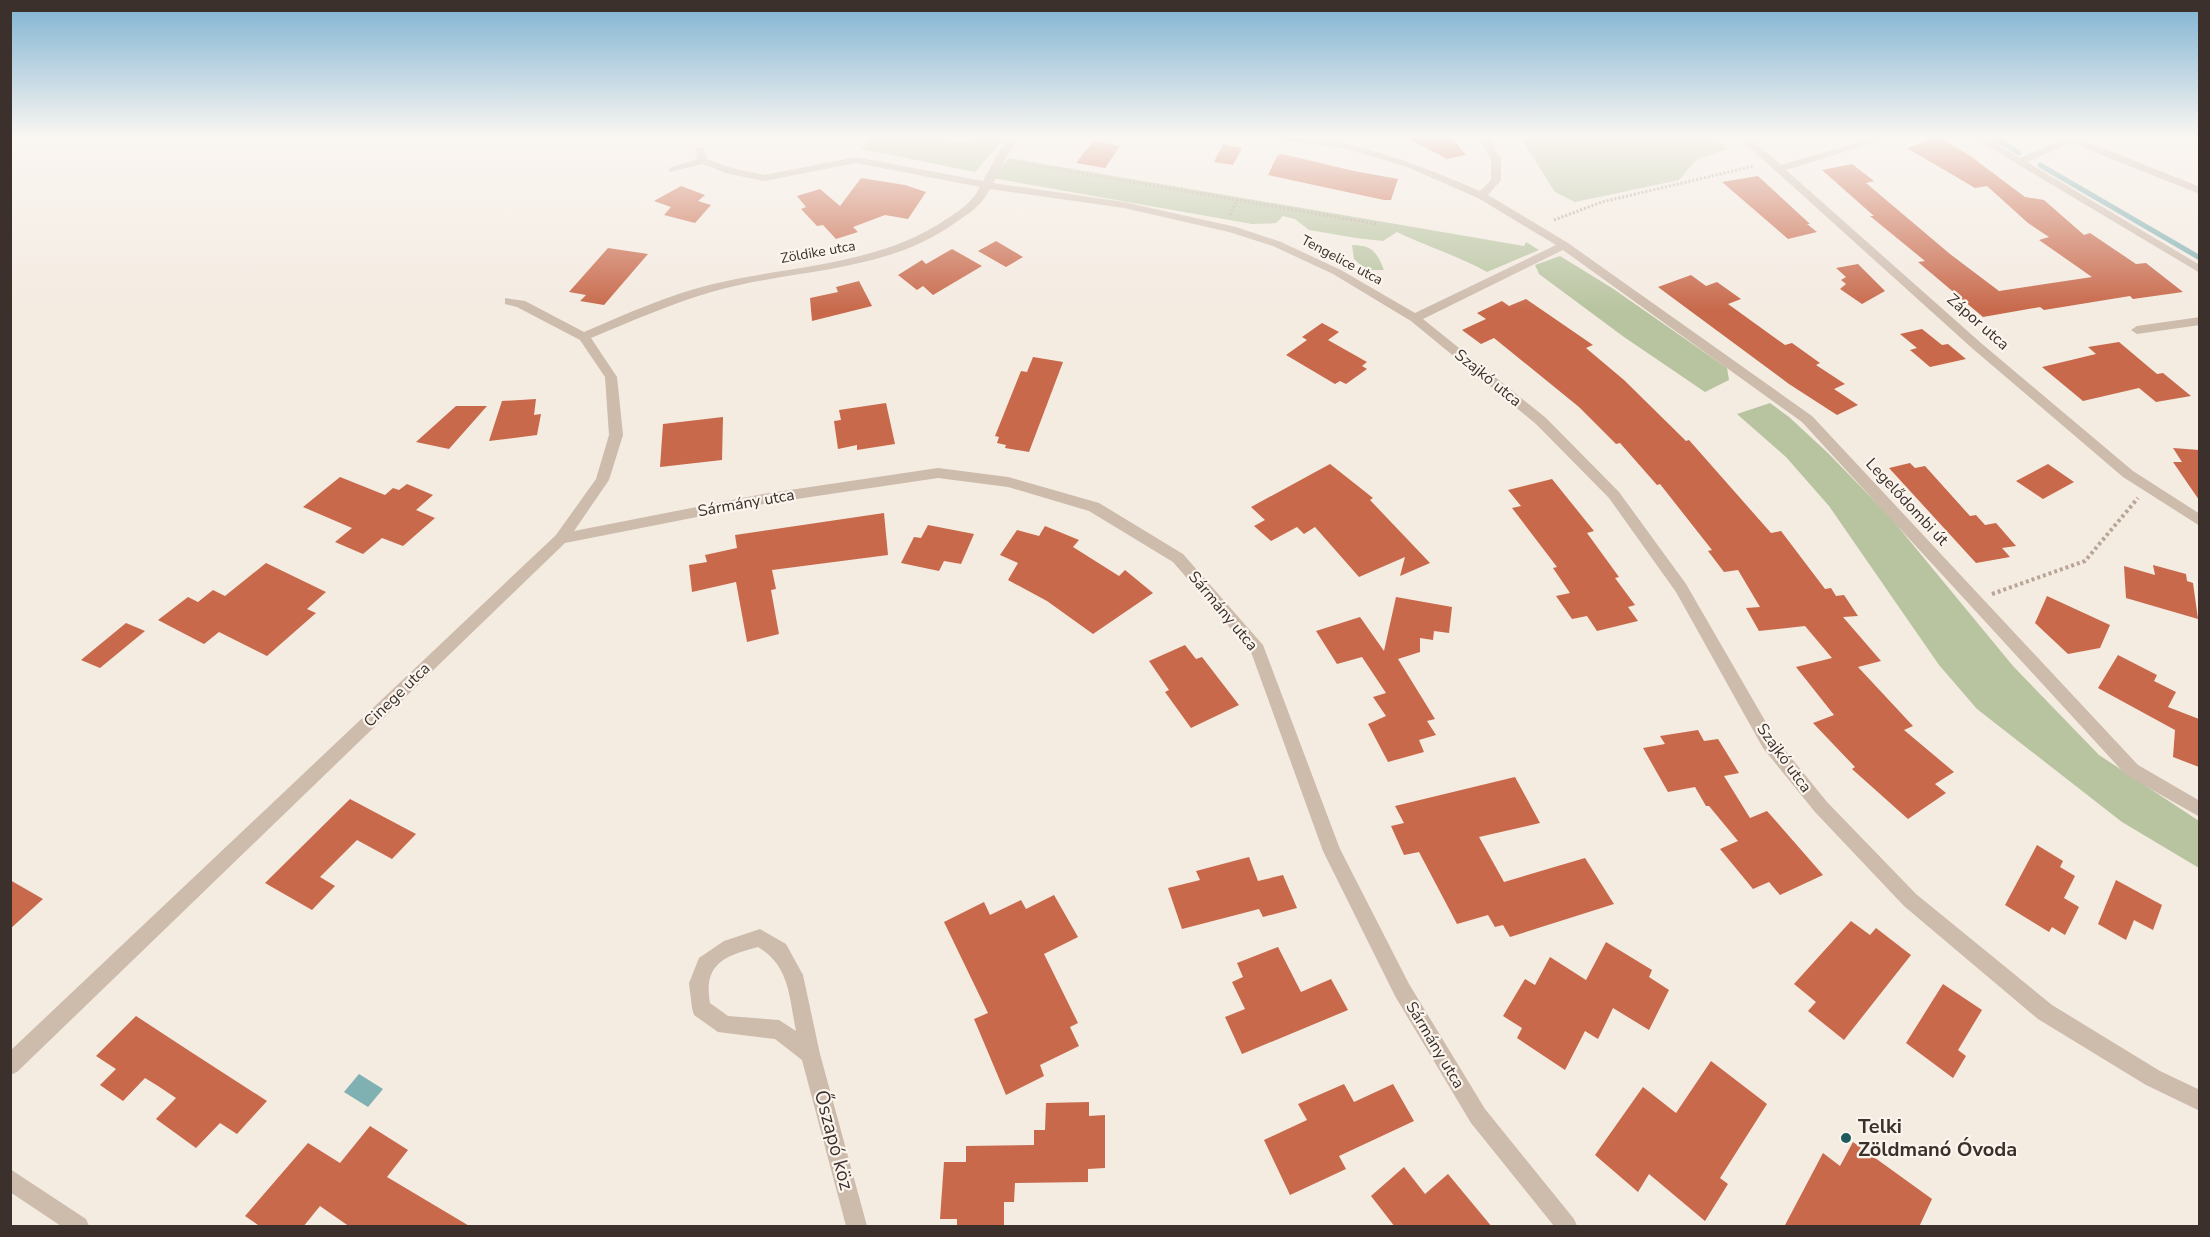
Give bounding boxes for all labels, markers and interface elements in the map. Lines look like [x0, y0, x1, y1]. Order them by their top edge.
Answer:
street label: Tengelice utca [1298, 231, 1386, 289]
street label: Zöldike utca [779, 236, 857, 268]
street label: Zápor utca [1942, 289, 2014, 355]
street label: Szajkó utca [1450, 344, 1526, 412]
street label: Legelődombi út [1861, 453, 1954, 551]
street label: Sármány utca [696, 484, 796, 522]
street label: Sármány utca [1183, 566, 1263, 656]
street label: Cinege utca [359, 658, 435, 732]
street label: Szajkó utca [1751, 719, 1817, 797]
street label: Sármány utca [1400, 997, 1470, 1093]
street label: Őszapó köz [808, 1087, 860, 1193]
place label: Telki Zöldmanó Óvoda [1858, 1113, 2017, 1163]
marker: Telki Zöldmanó Óvoda [1839, 1131, 1853, 1145]

